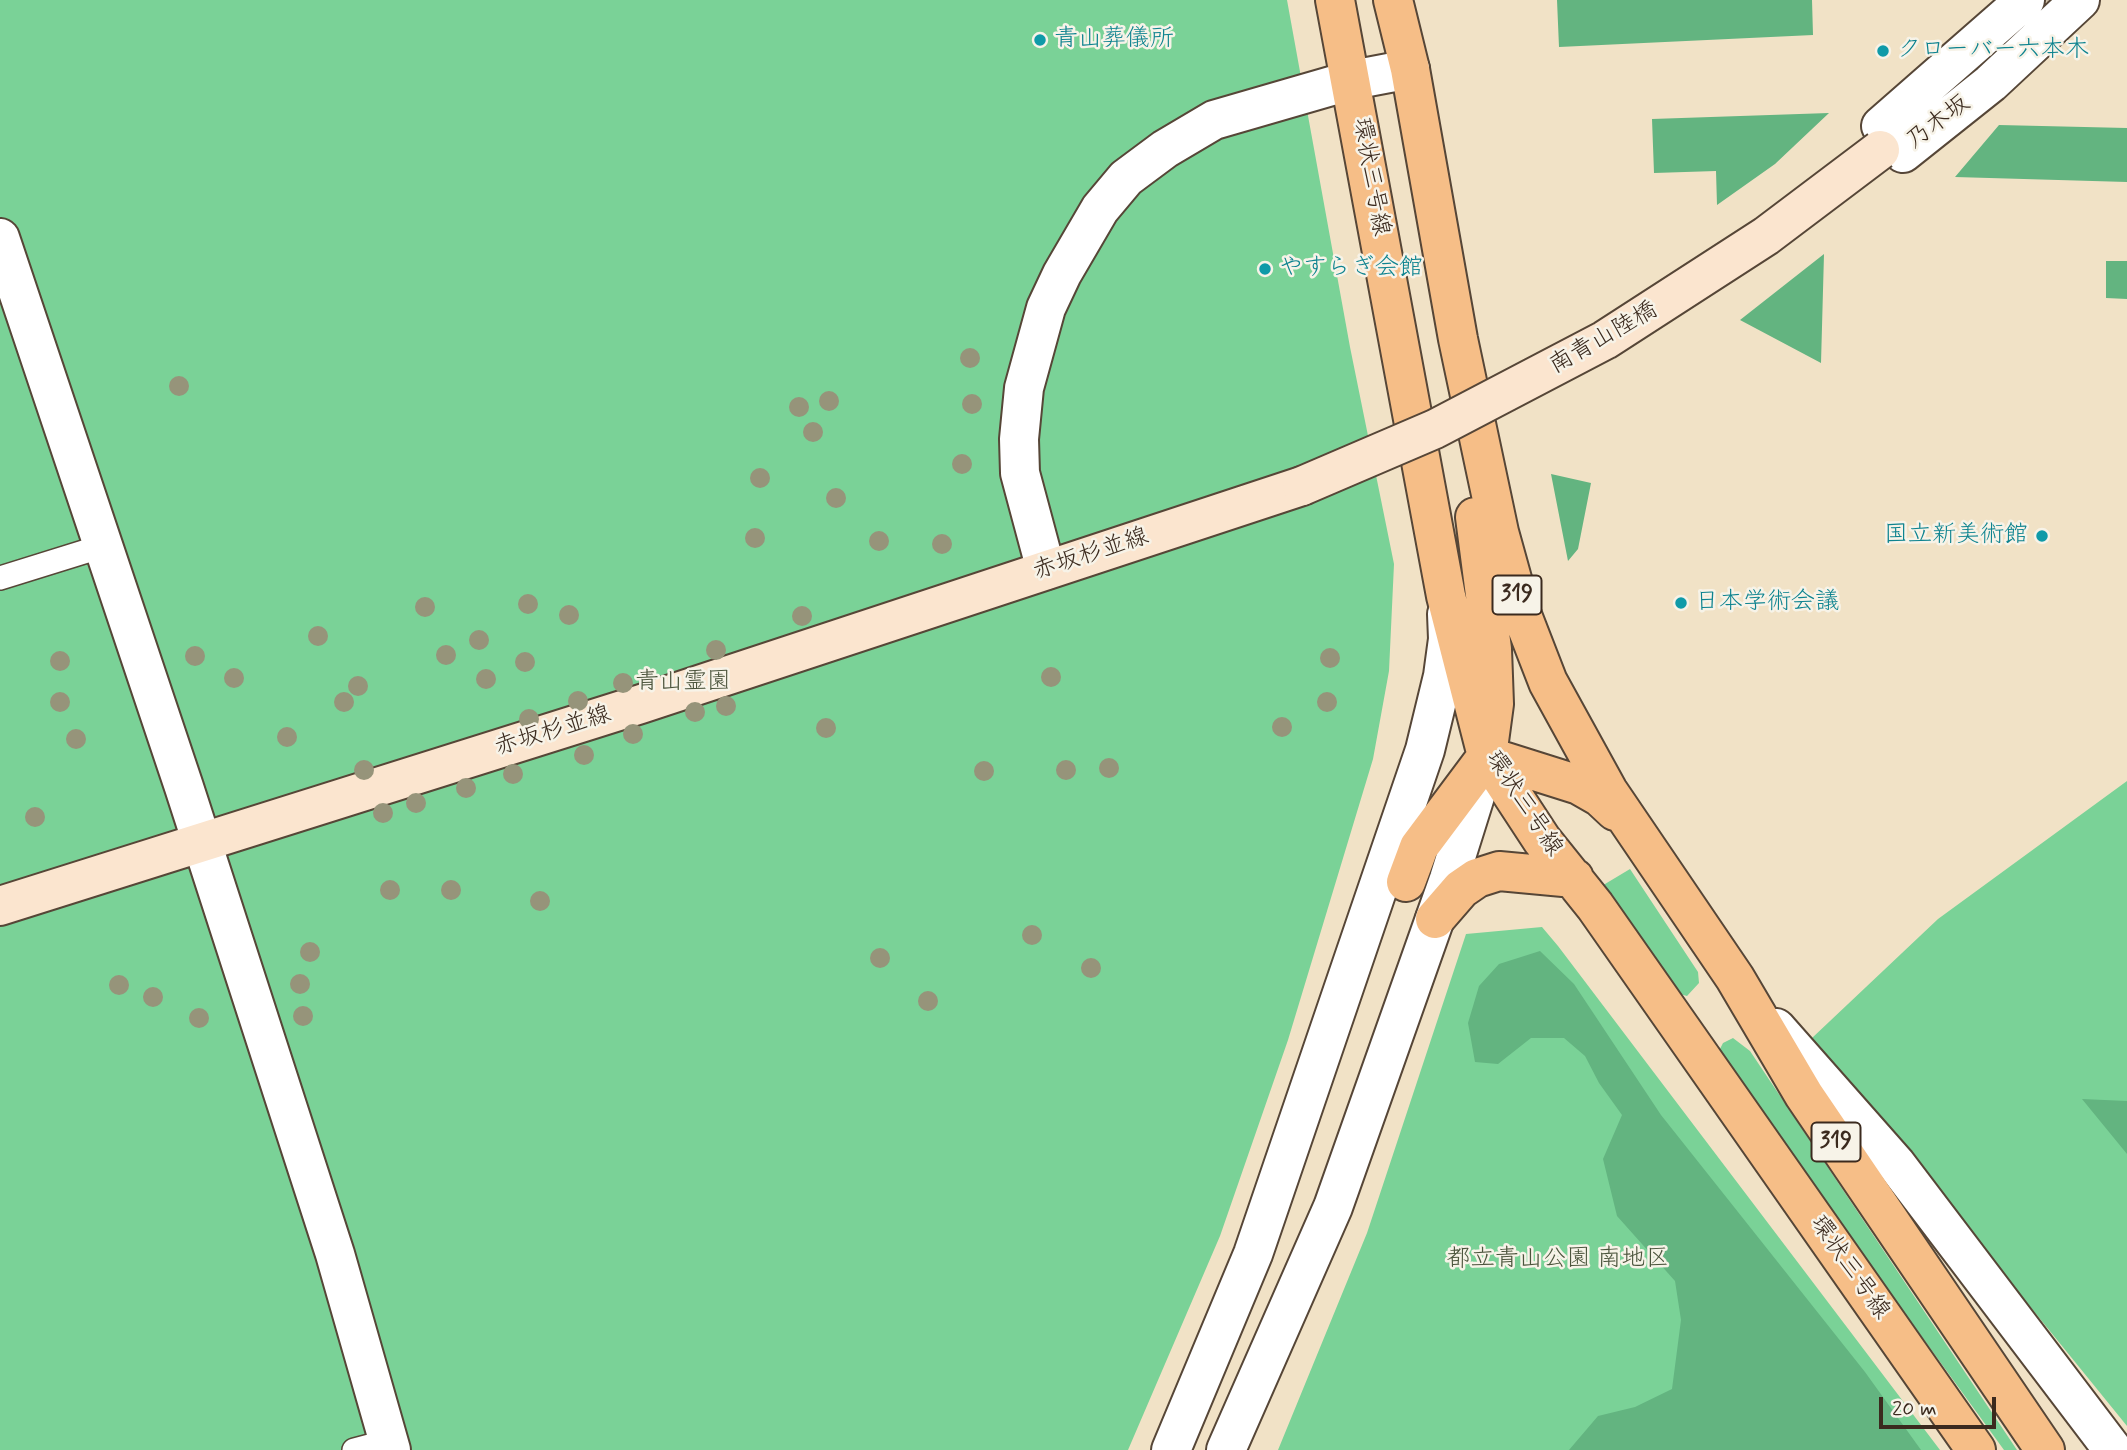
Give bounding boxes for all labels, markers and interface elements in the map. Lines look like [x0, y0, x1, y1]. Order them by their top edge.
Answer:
place label: 青山葬儀所 [1054, 26, 1174, 54]
marker: 青山葬儀所 [1032, 32, 1048, 48]
place label: クローバー六本木 [1897, 37, 2089, 65]
marker: クローバー六本木 [1875, 43, 1891, 59]
street label: 乃木坂 [1902, 90, 1976, 156]
street label: 環状三号線 [1345, 115, 1395, 239]
place label: やすらぎ会館 [1279, 255, 1423, 283]
marker: やすらぎ会館 [1257, 261, 1273, 277]
street label: 南青山陸橋 [1545, 297, 1663, 381]
place label: 国立新美術館 [1884, 522, 2028, 550]
street label: 赤坂杉並線 [1029, 523, 1153, 587]
marker: 国立新美術館 [2034, 528, 2050, 544]
road number: 319 [1492, 576, 1542, 614]
place label: 日本学術会議 [1695, 589, 1839, 617]
marker: 日本学術会議 [1673, 595, 1689, 611]
park label: 青山霊園 [635, 669, 731, 697]
street label: 赤坂杉並線 [491, 701, 615, 763]
street label: 環状三号線 [1478, 746, 1568, 862]
road number: 319 [1812, 1122, 1860, 1162]
street label: 環状三号線 [1803, 1211, 1895, 1325]
park label: 都立青山公園 南地区 [1447, 1246, 1669, 1274]
scale bar [1882, 1384, 1999, 1428]
text: 20 m [1892, 1395, 1937, 1423]

